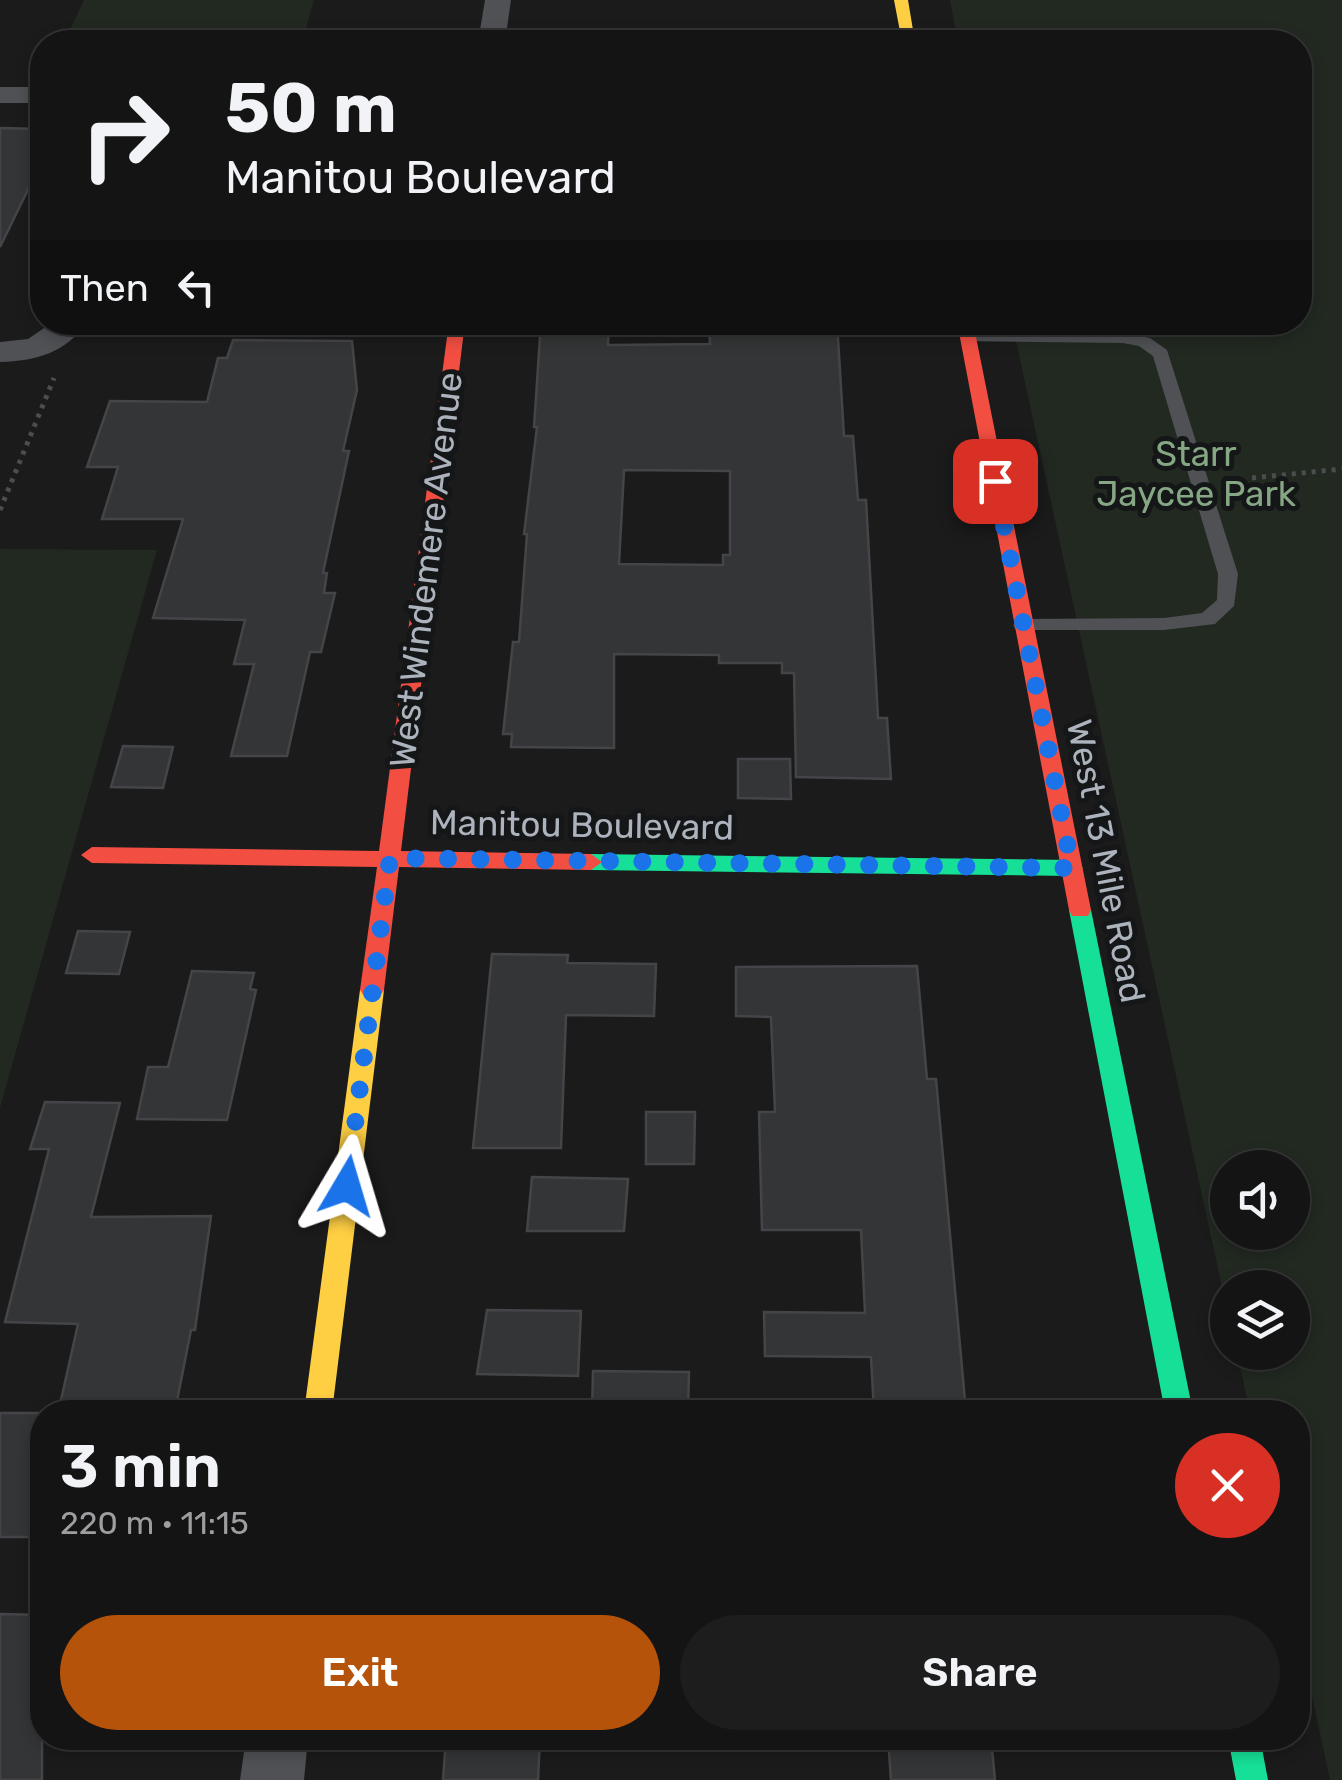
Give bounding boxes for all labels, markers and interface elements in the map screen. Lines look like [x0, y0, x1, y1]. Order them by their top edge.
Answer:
text: 50 m [225, 67, 397, 150]
icon: right [60, 70, 190, 200]
text: Manitou Boulevard [225, 151, 616, 204]
icon: left [169, 260, 224, 315]
text: Then [60, 265, 149, 311]
street label: West Windemere Avenue [381, 370, 471, 770]
park label: Starr Jaycee Park [1096, 433, 1296, 515]
pin [953, 439, 1038, 524]
icon: arrive [968, 454, 1023, 509]
street label: West 13 Mile Road [1058, 716, 1154, 1006]
street label: Manitou Boulevard [430, 801, 734, 849]
position arrow [295, 1134, 399, 1238]
map controls [1210, 1150, 1310, 1370]
button: sound [1210, 1150, 1310, 1250]
button: layers [1210, 1270, 1310, 1370]
text: 3 min [60, 1431, 221, 1502]
button: close [1175, 1433, 1280, 1538]
text: 220 m · 11:15 [60, 1504, 249, 1542]
button: Exit [60, 1615, 660, 1730]
button: Share [680, 1615, 1280, 1730]

